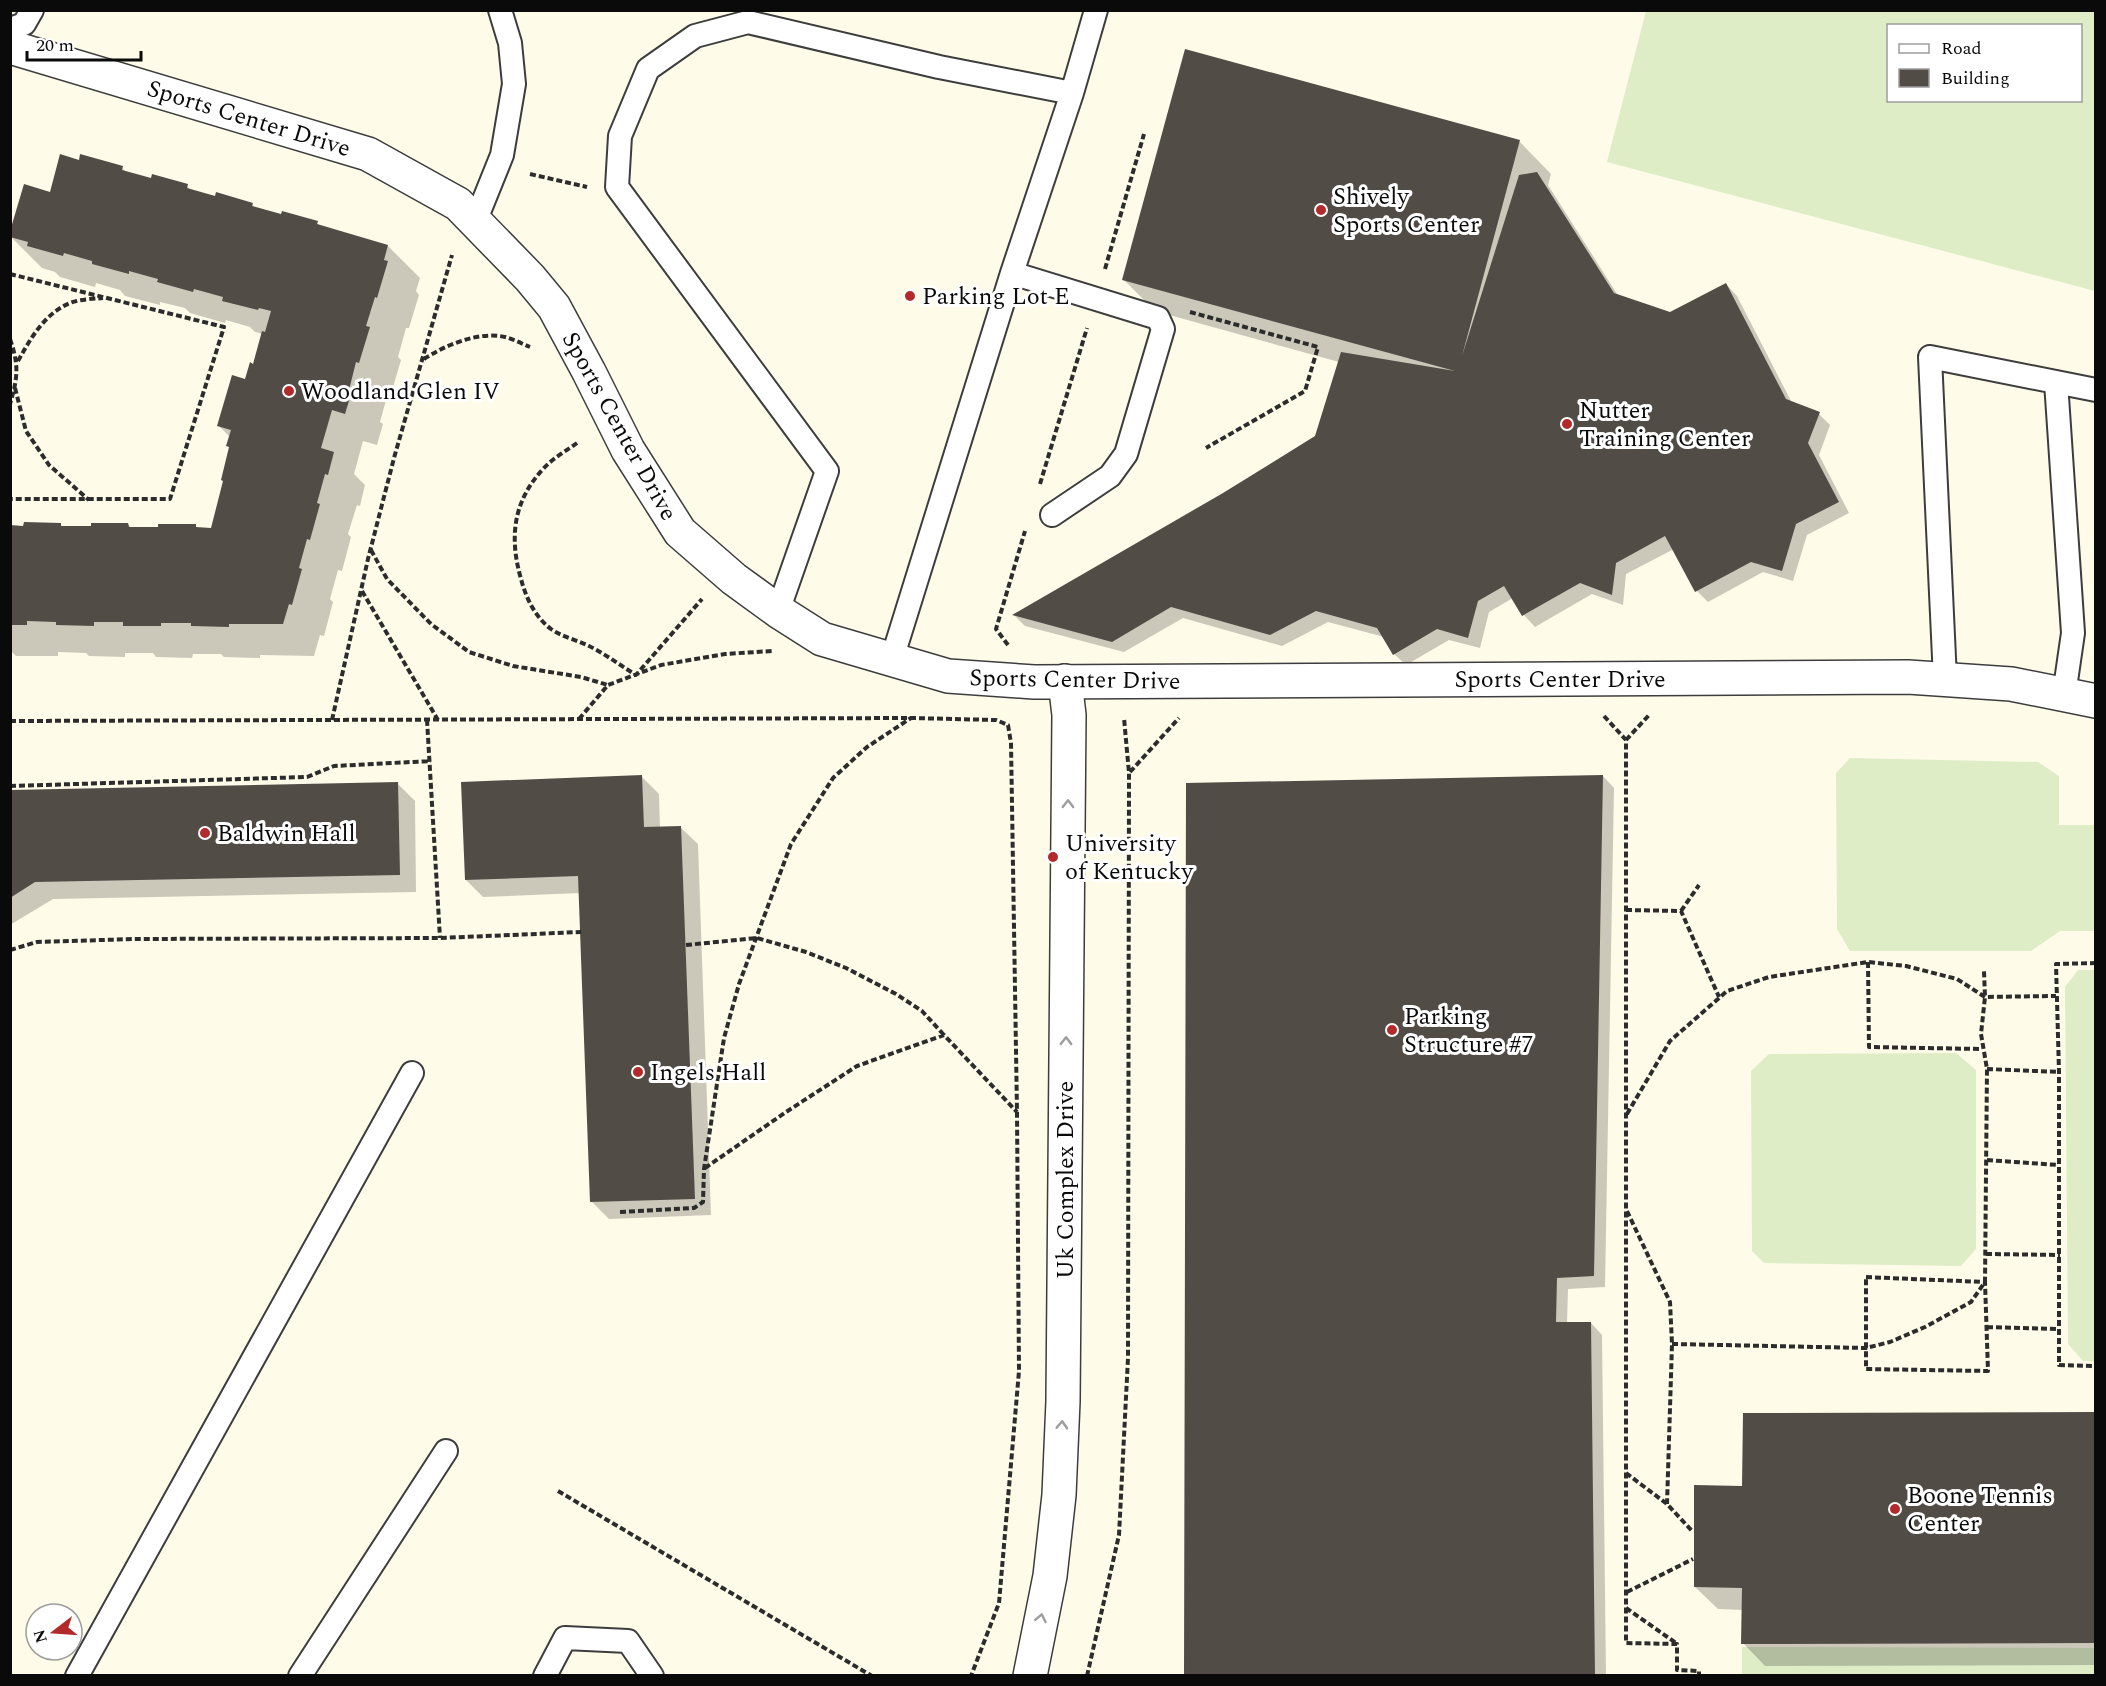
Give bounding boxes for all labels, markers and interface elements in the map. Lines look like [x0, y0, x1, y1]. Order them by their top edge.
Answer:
scale bar [27, 24, 141, 62]
legend [1887, 24, 2082, 102]
text: 20 m [36, 32, 74, 59]
text: Road [1941, 35, 1982, 62]
text: Building [1941, 65, 2010, 92]
street label: Sports Center Drive [142, 71, 355, 167]
place label: Shively Sports Center [1333, 179, 1479, 243]
marker: Shively Sports Center [1314, 203, 1328, 217]
place label: Parking Lot E [922, 279, 1070, 315]
marker: Parking Lot E [903, 289, 917, 303]
street label: Sports Center Drive [552, 325, 686, 528]
place label: Woodland Glen IV [301, 374, 500, 410]
marker: Woodland Glen IV [282, 384, 296, 398]
place label: Nutter Training Center [1579, 393, 1750, 457]
marker: Nutter Training Center [1560, 417, 1574, 431]
street label: Sports Center Drive [969, 660, 1181, 700]
street label: Sports Center Drive [1454, 662, 1666, 698]
one-way arrow [1062, 799, 1074, 808]
place label: Baldwin Hall [217, 816, 356, 852]
marker: Baldwin Hall [198, 826, 212, 840]
place label: University of Kentucky [1065, 826, 1194, 890]
marker: University of Kentucky [1046, 850, 1060, 864]
place label: Parking Structure #7 [1404, 999, 1533, 1063]
marker: Parking Structure #7 [1385, 1023, 1399, 1037]
one-way arrow [1060, 1036, 1072, 1045]
place label: Ingels Hall [650, 1055, 766, 1091]
marker: Ingels Hall [631, 1065, 645, 1079]
street label: Uk Complex Drive [1048, 1081, 1084, 1279]
one-way arrow [1056, 1420, 1069, 1429]
place label: Boone Tennis Center [1907, 1478, 2053, 1542]
marker: Boone Tennis Center [1888, 1502, 1902, 1516]
north arrow [24, 1602, 84, 1662]
one-way arrow [1034, 1613, 1047, 1623]
text: N [27, 1626, 54, 1646]

